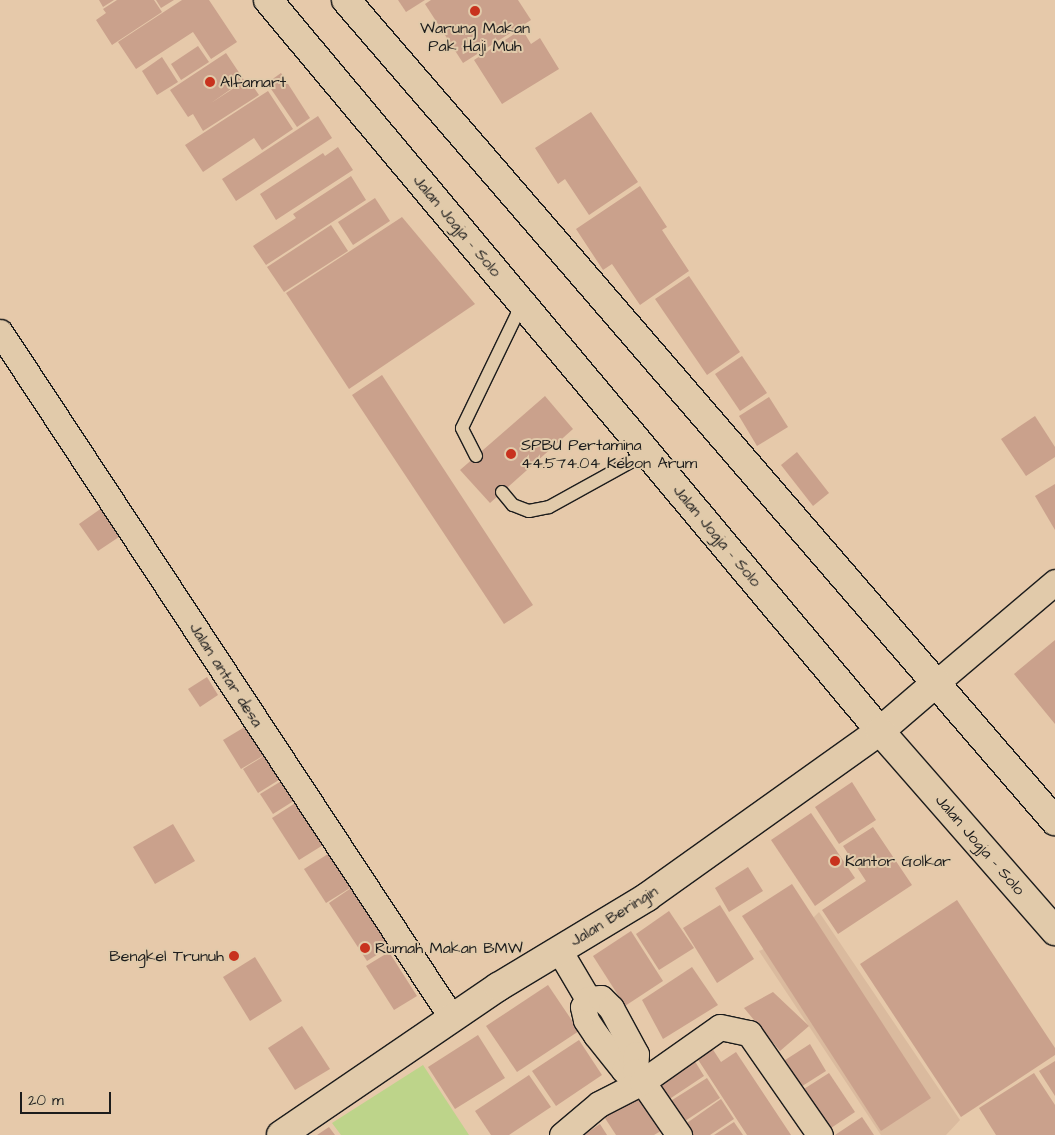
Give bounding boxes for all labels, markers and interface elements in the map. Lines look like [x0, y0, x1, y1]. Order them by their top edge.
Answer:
marker: Warung Makan Pak Haji Muh [469, 5, 481, 17]
place label: Warung Makan Pak Haji Muh [420, 18, 530, 56]
place label: Alfamart [220, 72, 286, 92]
marker: Alfamart [204, 76, 216, 88]
street label: Jalan Jogja - Solo [409, 171, 505, 281]
place label: SPBU Pertamina 44.574.04 Kebon Arum [521, 435, 697, 473]
marker: SPBU Pertamina 44.574.04 Kebon Arum [505, 448, 517, 460]
street label: Jalan Jogja - Solo [669, 481, 765, 591]
street label: Jalan antar desa [185, 619, 267, 731]
street label: Jalan Jogja - Solo [931, 791, 1029, 899]
place label: Kantor Golkar [845, 851, 951, 871]
marker: Kantor Golkar [829, 855, 841, 867]
street label: Jalan Beringin [567, 881, 661, 951]
place label: Rumah Makan BMW [375, 938, 523, 958]
marker: Rumah Makan BMW [359, 942, 371, 954]
place label: Bengkel Trunuh [109, 946, 224, 966]
marker: Bengkel Trunuh [228, 950, 240, 962]
scale bar [22, 1082, 114, 1114]
text: 20 m [28, 1090, 64, 1111]

